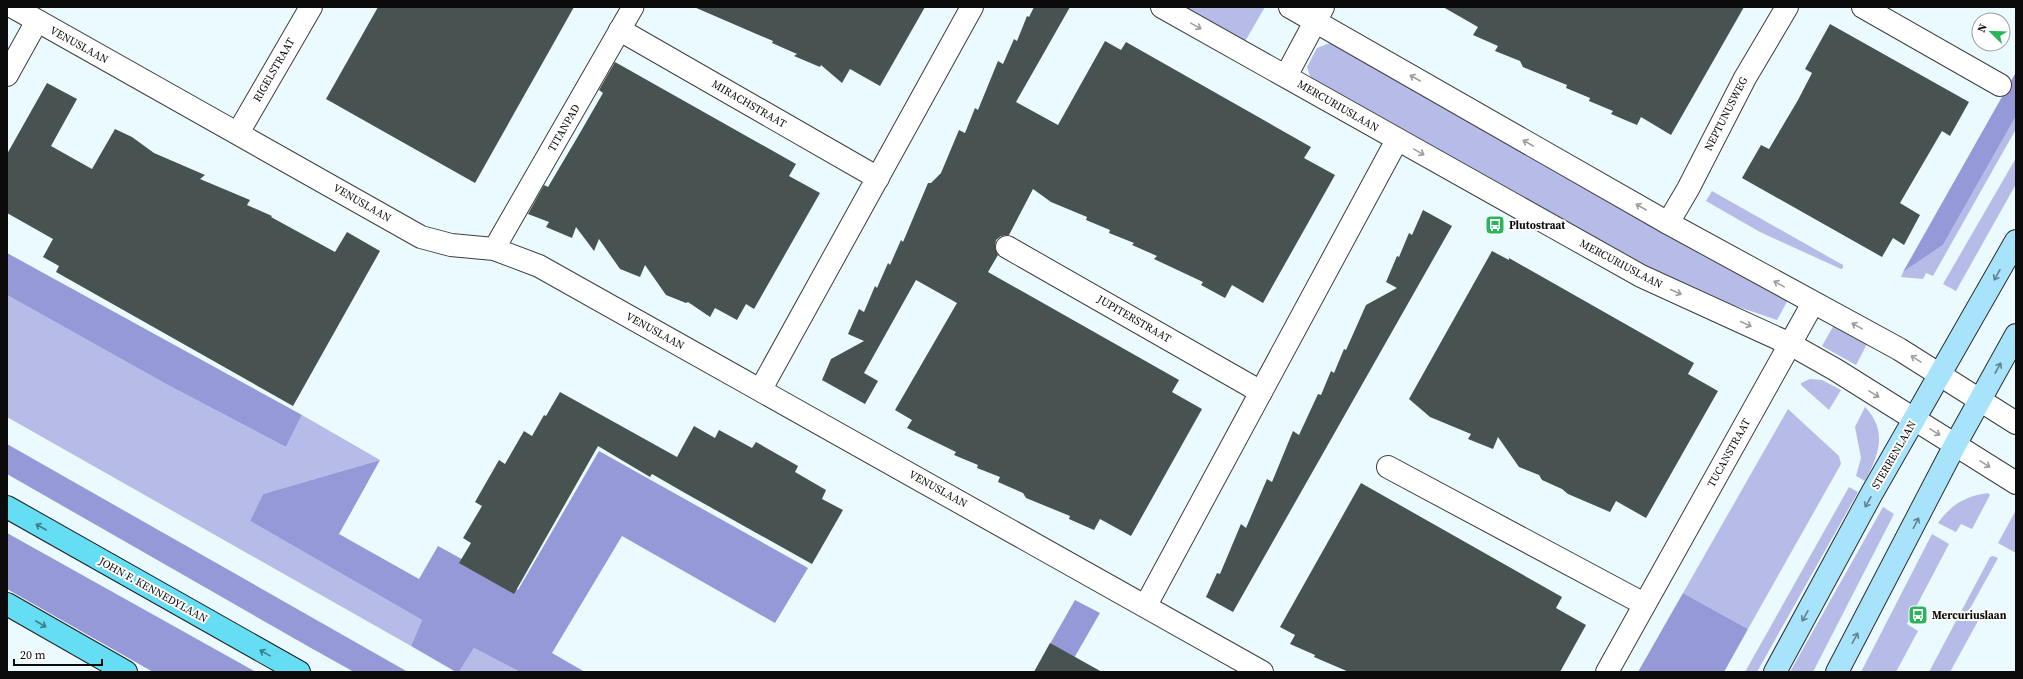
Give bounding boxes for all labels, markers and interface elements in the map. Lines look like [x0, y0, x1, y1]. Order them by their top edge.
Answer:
north arrow [1971, 12, 2011, 52]
text: N [1974, 22, 1991, 35]
street label: VENUSLAAN [47, 23, 111, 67]
one-way arrow [1190, 23, 1202, 30]
street label: RIGELSTRAAT [250, 35, 299, 105]
one-way arrow [1409, 74, 1421, 82]
street label: NEPTUNUSWEG [1701, 74, 1751, 154]
street label: MIRACHSTRAAT [709, 77, 789, 132]
street label: MERCURIUSLAAN [1294, 77, 1382, 135]
street label: TITANPAD [544, 101, 584, 155]
one-way arrow [1522, 138, 1534, 146]
one-way arrow [1413, 149, 1425, 157]
street label: VENUSLAAN [330, 180, 394, 226]
one-way arrow [1635, 203, 1647, 211]
bus stop icon: Plutostraat [1484, 214, 1506, 236]
place label: Plutostraat [1509, 218, 1566, 233]
street label: MERCURIUSLAAN [1577, 236, 1665, 292]
one-way arrow [1993, 269, 2000, 281]
one-way arrow [1773, 280, 1785, 287]
one-way arrow [1669, 289, 1681, 296]
street label: JUPITERSTRAAT [1093, 291, 1174, 346]
street label: VENUSLAAN [623, 309, 687, 353]
one-way arrow [1740, 321, 1752, 328]
one-way arrow [1851, 322, 1863, 330]
one-way arrow [1910, 355, 1921, 364]
one-way arrow [1995, 362, 2002, 374]
one-way arrow [1868, 390, 1880, 398]
street label: TUCANSTRAAT [1704, 416, 1754, 490]
street label: STERRENLAAN [1868, 418, 1920, 492]
one-way arrow [1929, 429, 1941, 437]
one-way arrow [1979, 460, 1990, 468]
street label: VENUSLAAN [906, 467, 970, 511]
one-way arrow [1863, 496, 1871, 508]
one-way arrow [1912, 517, 1920, 529]
one-way arrow [35, 522, 47, 530]
street label: JOHN F. KENNEDYLAAN [95, 553, 210, 626]
bus stop icon: Mercuriuslaan [1907, 604, 1929, 626]
place label: Mercuriuslaan [1932, 608, 2007, 623]
one-way arrow [1801, 610, 1809, 622]
one-way arrow [35, 620, 47, 628]
one-way arrow [1852, 632, 1859, 644]
scale bar [14, 641, 102, 667]
text: 20 m [20, 647, 46, 663]
one-way arrow [259, 648, 271, 656]

